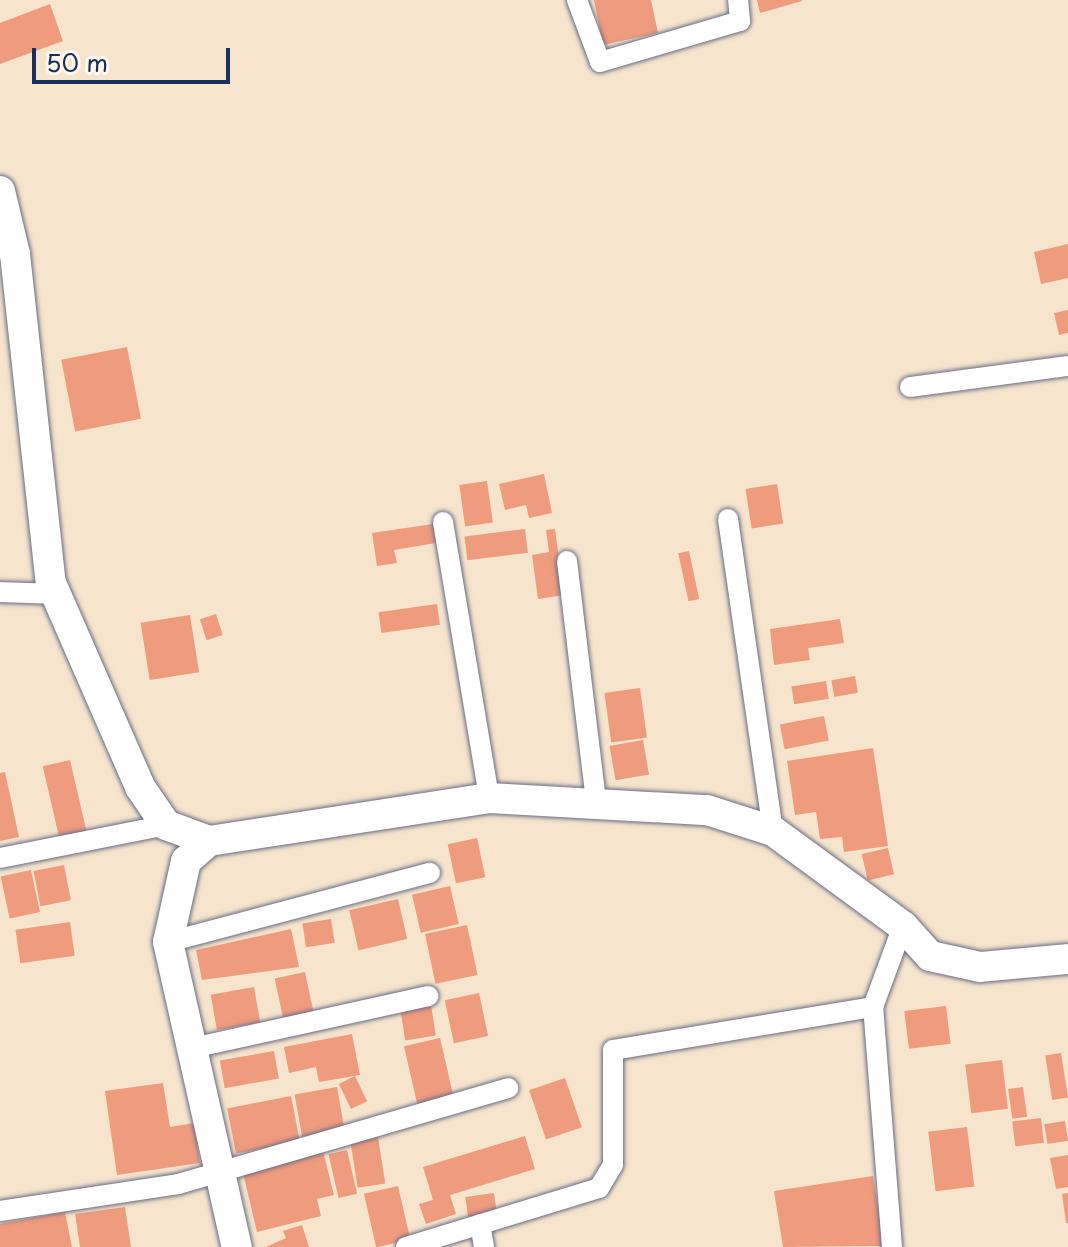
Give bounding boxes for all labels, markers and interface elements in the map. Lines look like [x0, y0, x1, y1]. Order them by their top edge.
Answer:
scale bar [36, 32, 234, 82]
text: 50 m [46, 44, 108, 80]

